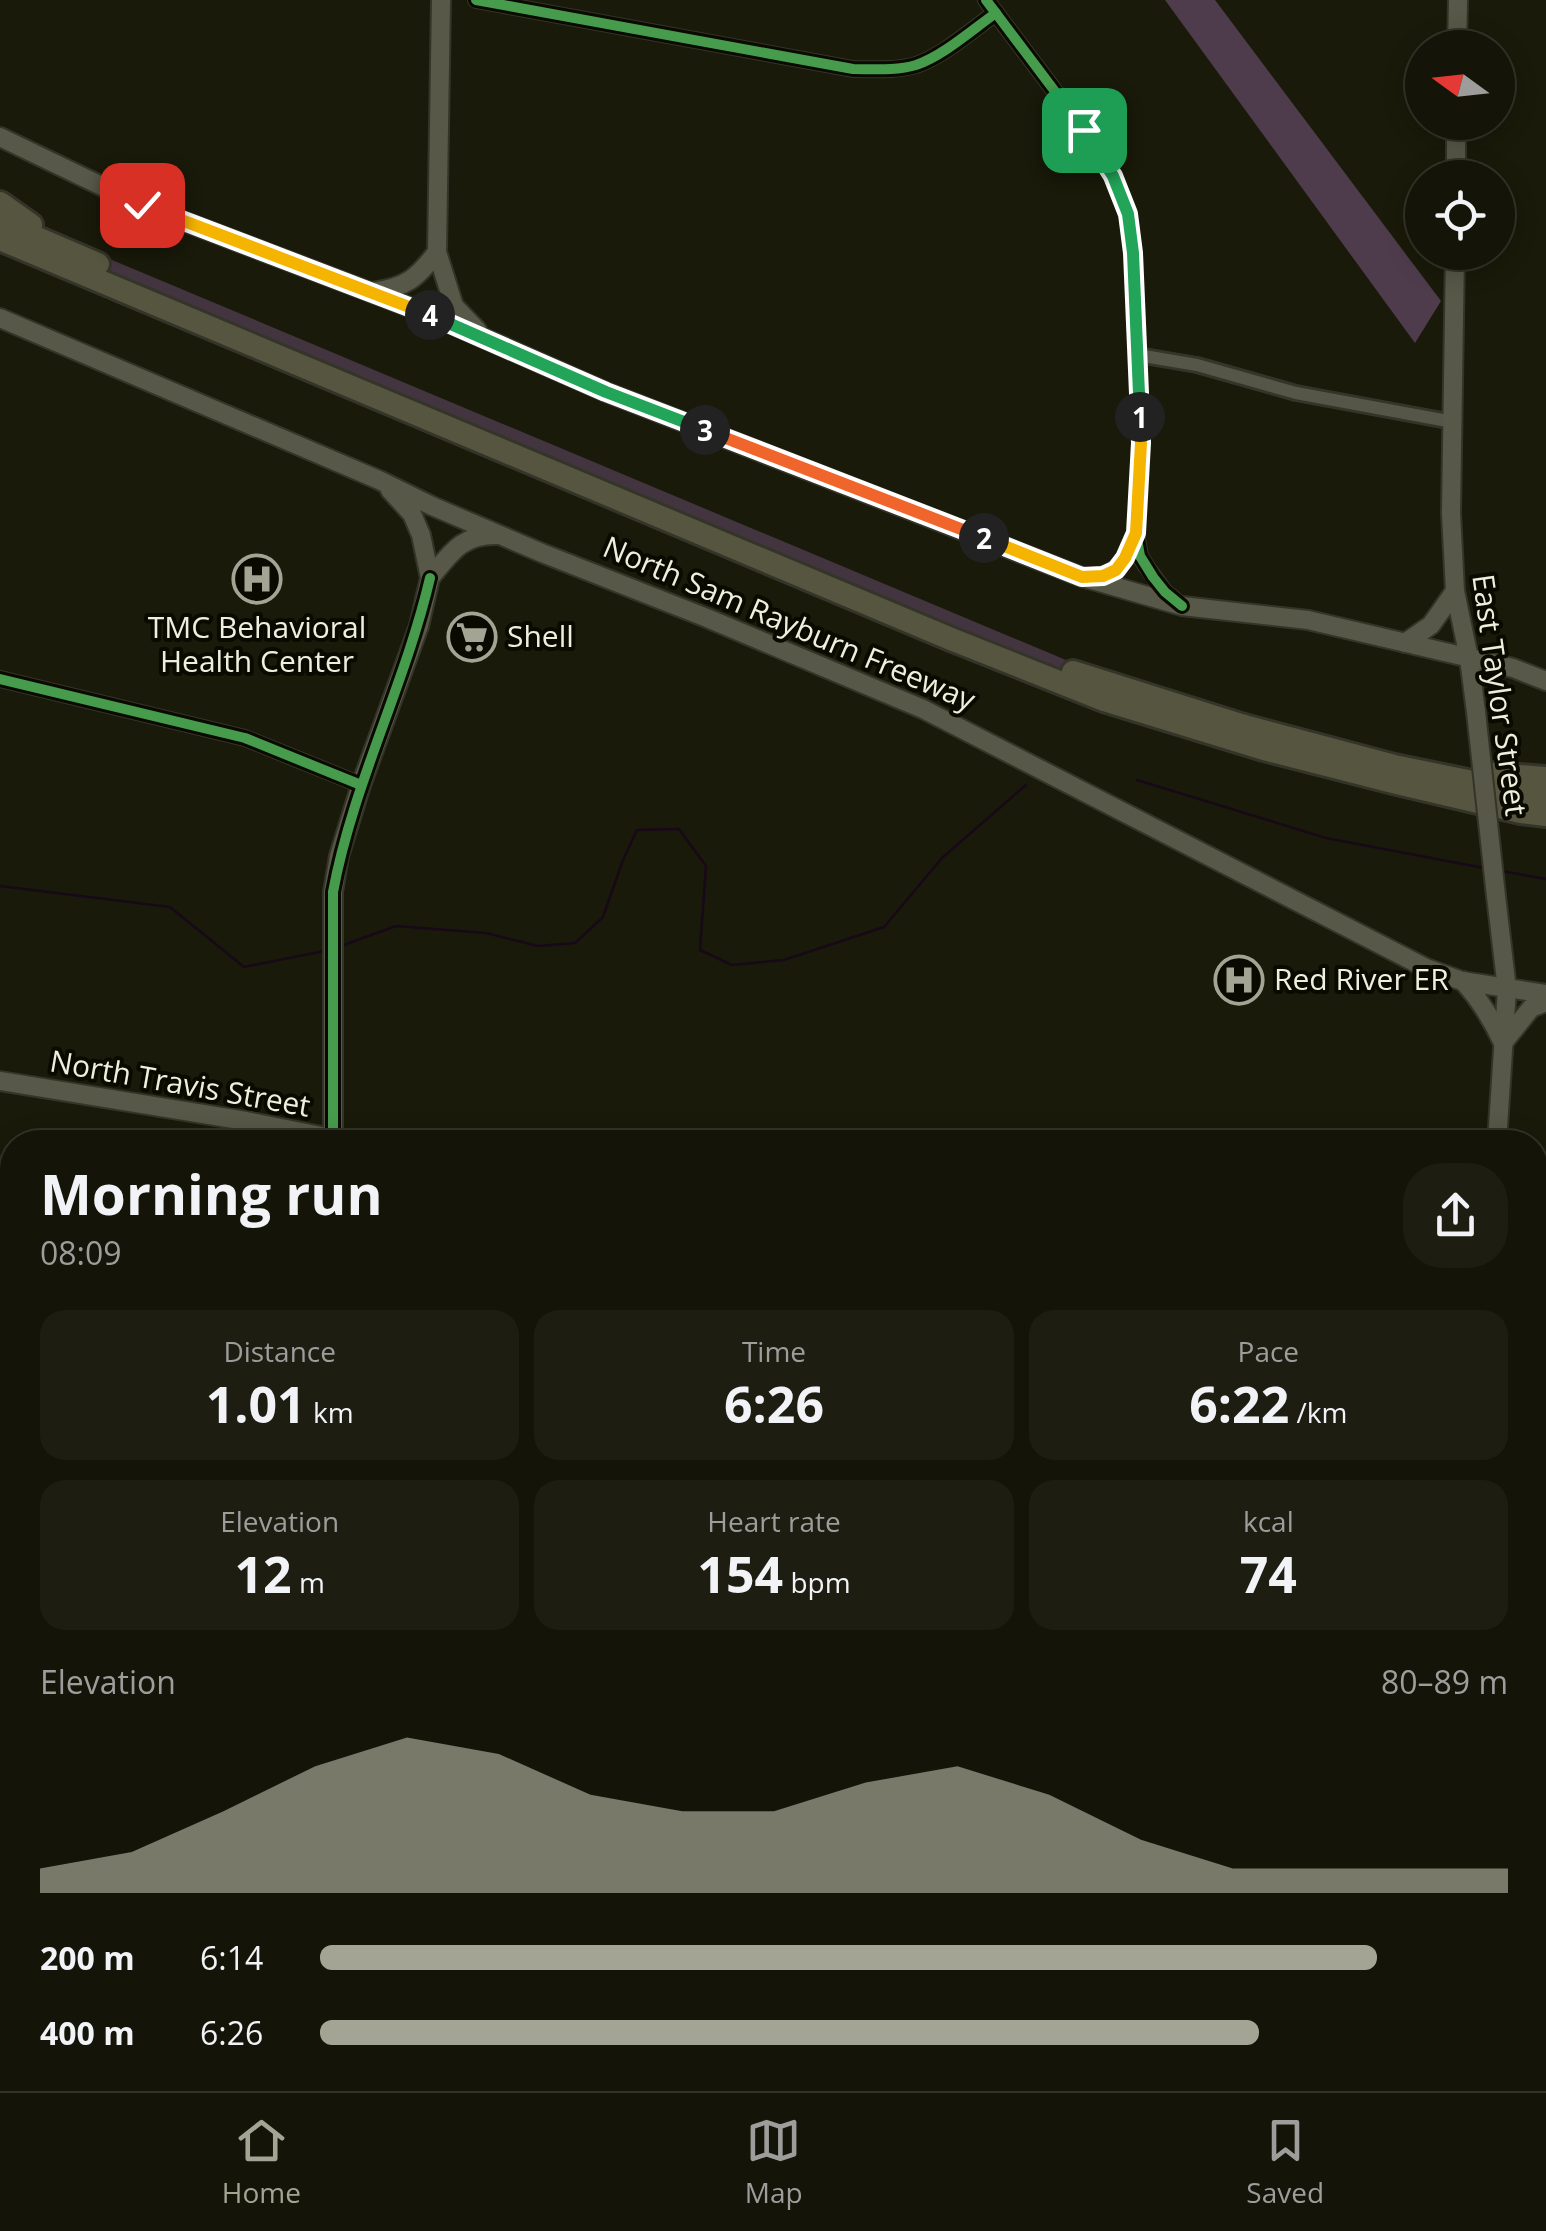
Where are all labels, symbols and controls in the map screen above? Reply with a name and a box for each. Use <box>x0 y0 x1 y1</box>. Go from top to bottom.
north arrow <box>1405 30 1515 140</box>
map controls <box>1405 30 1515 270</box>
pin <box>1042 88 1127 173</box>
icon: arrive <box>1057 103 1112 158</box>
button: locate <box>1405 160 1515 270</box>
pin <box>100 163 185 248</box>
icon: check <box>115 178 170 233</box>
pin: 4 <box>405 290 455 340</box>
text: 4 <box>422 296 438 334</box>
pin: 1 <box>1115 392 1165 442</box>
text: 1 <box>1132 398 1148 436</box>
pin: 3 <box>680 405 730 455</box>
text: 3 <box>697 411 713 449</box>
pin: 2 <box>959 513 1009 563</box>
text: 2 <box>976 519 992 557</box>
street label: North Sam Rayburn Freeway <box>597 526 983 720</box>
hospital icon: TMC Behavioral Health Center <box>231 553 283 605</box>
street label: East Taylor Street <box>1463 571 1538 818</box>
place label: TMC Behavioral Health Center <box>148 606 366 681</box>
supermarket icon: Shell <box>446 611 498 663</box>
place label: Shell <box>507 615 574 656</box>
hospital icon: Red River ER <box>1213 954 1265 1006</box>
place label: Red River ER <box>1274 958 1449 999</box>
street label: North Travis Street <box>47 1039 314 1126</box>
text: Morning run <box>40 1156 383 1231</box>
button: share <box>1403 1163 1508 1268</box>
text: 08:09 <box>40 1231 122 1274</box>
text: Distance <box>223 1332 336 1370</box>
text: Time <box>742 1332 806 1370</box>
text: Pace <box>1238 1332 1299 1370</box>
text: 1.01 <box>206 1370 306 1438</box>
text: 6:26 <box>724 1370 824 1438</box>
text: 6:22 <box>1189 1370 1289 1438</box>
text: km <box>306 1393 354 1431</box>
text: /km <box>1289 1393 1347 1431</box>
text: Elevation <box>220 1502 339 1540</box>
text: Heart rate <box>707 1502 841 1540</box>
text: kcal <box>1243 1502 1294 1540</box>
text: 12 <box>234 1540 292 1608</box>
text: 154 <box>697 1540 783 1608</box>
text: 74 <box>1240 1540 1297 1608</box>
text: m <box>292 1563 325 1601</box>
text: bpm <box>783 1563 851 1601</box>
text: Elevation <box>40 1660 176 1703</box>
text: 80–89 m <box>1381 1660 1508 1703</box>
text: 200 m <box>40 1936 135 1979</box>
text: 6:14 <box>200 1936 263 1979</box>
text: 400 m <box>40 2011 135 2054</box>
text: 6:26 <box>200 2011 263 2054</box>
tab: Home <box>222 2113 301 2211</box>
tab: Map <box>745 2113 803 2211</box>
tab: Saved <box>1246 2113 1324 2211</box>

